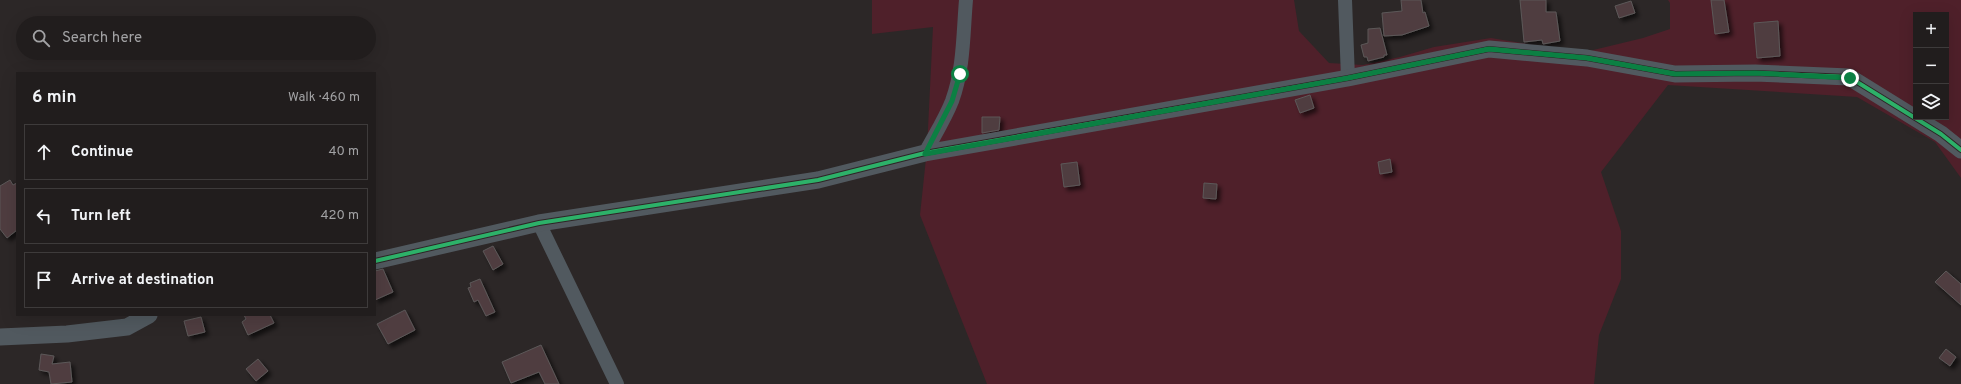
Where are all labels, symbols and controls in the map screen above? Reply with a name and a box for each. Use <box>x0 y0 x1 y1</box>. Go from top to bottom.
map controls <box>1913 12 1949 120</box>
button: + <box>1913 12 1949 48</box>
search box <box>16 16 376 60</box>
icon: search <box>30 27 52 49</box>
text: Search here <box>62 29 142 48</box>
button: − <box>1913 48 1949 84</box>
route start <box>951 65 969 83</box>
route end <box>1841 69 1859 87</box>
button: layers <box>1913 84 1949 120</box>
text: 6 min <box>32 87 76 109</box>
text: Walk · 460 m <box>288 90 360 106</box>
icon: ahead <box>33 141 55 163</box>
text: Continue <box>71 143 133 162</box>
text: 40 m <box>329 144 359 160</box>
icon: left <box>33 205 55 227</box>
text: Turn left <box>71 207 131 226</box>
text: 420 m <box>321 208 359 224</box>
icon: arrive <box>33 269 55 291</box>
text: Arrive at destination <box>71 271 214 290</box>

